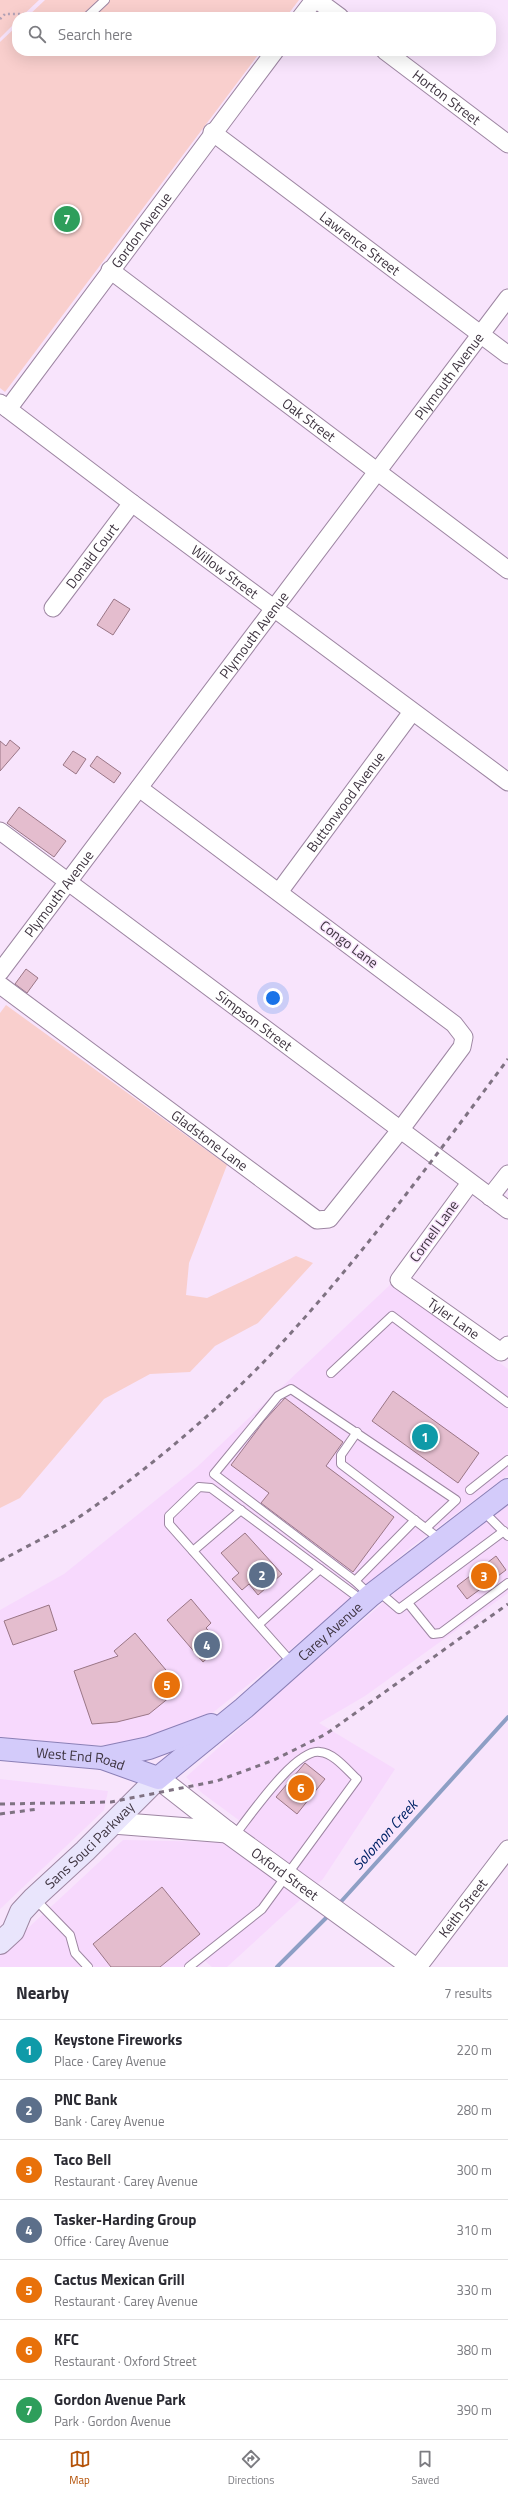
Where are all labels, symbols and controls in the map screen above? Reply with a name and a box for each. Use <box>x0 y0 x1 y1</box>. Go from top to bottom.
search box <box>12 12 496 56</box>
icon: search <box>26 23 48 45</box>
text: Search here <box>58 23 132 46</box>
street label: Horton Street <box>408 64 485 130</box>
street label: Gordon Avenue <box>106 188 176 272</box>
pin: 7 <box>54 204 80 234</box>
street label: Lawrence Street <box>315 206 405 280</box>
street label: Plymouth Avenue <box>409 328 488 424</box>
street label: Oak Street <box>278 392 340 447</box>
street label: Donald Court <box>60 519 123 593</box>
street label: Willow Street <box>187 539 263 603</box>
street label: Plymouth Avenue <box>214 587 293 683</box>
street label: Buttonwood Avenue <box>301 747 389 856</box>
street label: Plymouth Avenue <box>19 845 98 941</box>
street label: Congo Lane <box>316 915 383 973</box>
street label: Simpson Street <box>212 985 297 1056</box>
your location <box>263 988 283 1008</box>
street label: Gladstone Lane <box>167 1104 253 1176</box>
street label: Cornell Lane <box>404 1195 463 1266</box>
street label: Tyler Lane <box>423 1292 484 1344</box>
pin: 1 <box>412 1422 438 1452</box>
pin: 2 <box>249 1560 275 1590</box>
pin: 3 <box>471 1561 497 1591</box>
street label: Carey Avenue <box>293 1597 367 1665</box>
pin: 4 <box>194 1630 220 1660</box>
pin: 5 <box>154 1670 180 1700</box>
street label: West End Road <box>35 1741 128 1775</box>
pin: 6 <box>288 1773 314 1803</box>
water label: Solomon Creek <box>347 1793 424 1875</box>
street label: Sans Souci Parkway <box>40 1796 139 1893</box>
street label: Oxford Street <box>247 1842 323 1905</box>
street label: Keith Street <box>433 1874 492 1942</box>
text: Nearby <box>16 1980 69 2006</box>
text: 7 results <box>444 1983 492 2003</box>
text: Keystone Fireworks <box>54 2028 182 2051</box>
text: 1 <box>25 2040 33 2060</box>
text: 220 m <box>456 2040 492 2060</box>
text: Place · Carey Avenue <box>54 2051 166 2071</box>
text: PNC Bank <box>54 2088 118 2111</box>
text: 2 <box>25 2100 33 2120</box>
text: 280 m <box>456 2100 492 2120</box>
text: Bank · Carey Avenue <box>54 2111 164 2131</box>
text: Taco Bell <box>54 2148 111 2171</box>
text: 3 <box>25 2160 33 2180</box>
text: 300 m <box>456 2160 492 2180</box>
text: Restaurant · Carey Avenue <box>54 2171 198 2191</box>
text: Tasker-Harding Group <box>54 2208 196 2231</box>
text: 4 <box>25 2220 33 2240</box>
text: 310 m <box>456 2220 492 2240</box>
text: Office · Carey Avenue <box>54 2231 169 2251</box>
text: Cactus Mexican Grill <box>54 2268 185 2291</box>
text: 5 <box>25 2280 33 2300</box>
text: 330 m <box>456 2280 492 2300</box>
text: Restaurant · Carey Avenue <box>54 2291 198 2311</box>
text: KFC <box>54 2328 79 2351</box>
text: 6 <box>25 2340 33 2360</box>
text: 380 m <box>456 2340 492 2360</box>
text: Restaurant · Oxford Street <box>54 2351 197 2371</box>
text: Gordon Avenue Park <box>54 2388 186 2411</box>
text: 7 <box>25 2400 33 2420</box>
text: 390 m <box>456 2400 492 2420</box>
text: Park · Gordon Avenue <box>54 2411 171 2431</box>
tab: Map <box>69 2448 91 2488</box>
tab: Directions <box>228 2448 274 2488</box>
tab: Saved <box>411 2448 439 2488</box>

